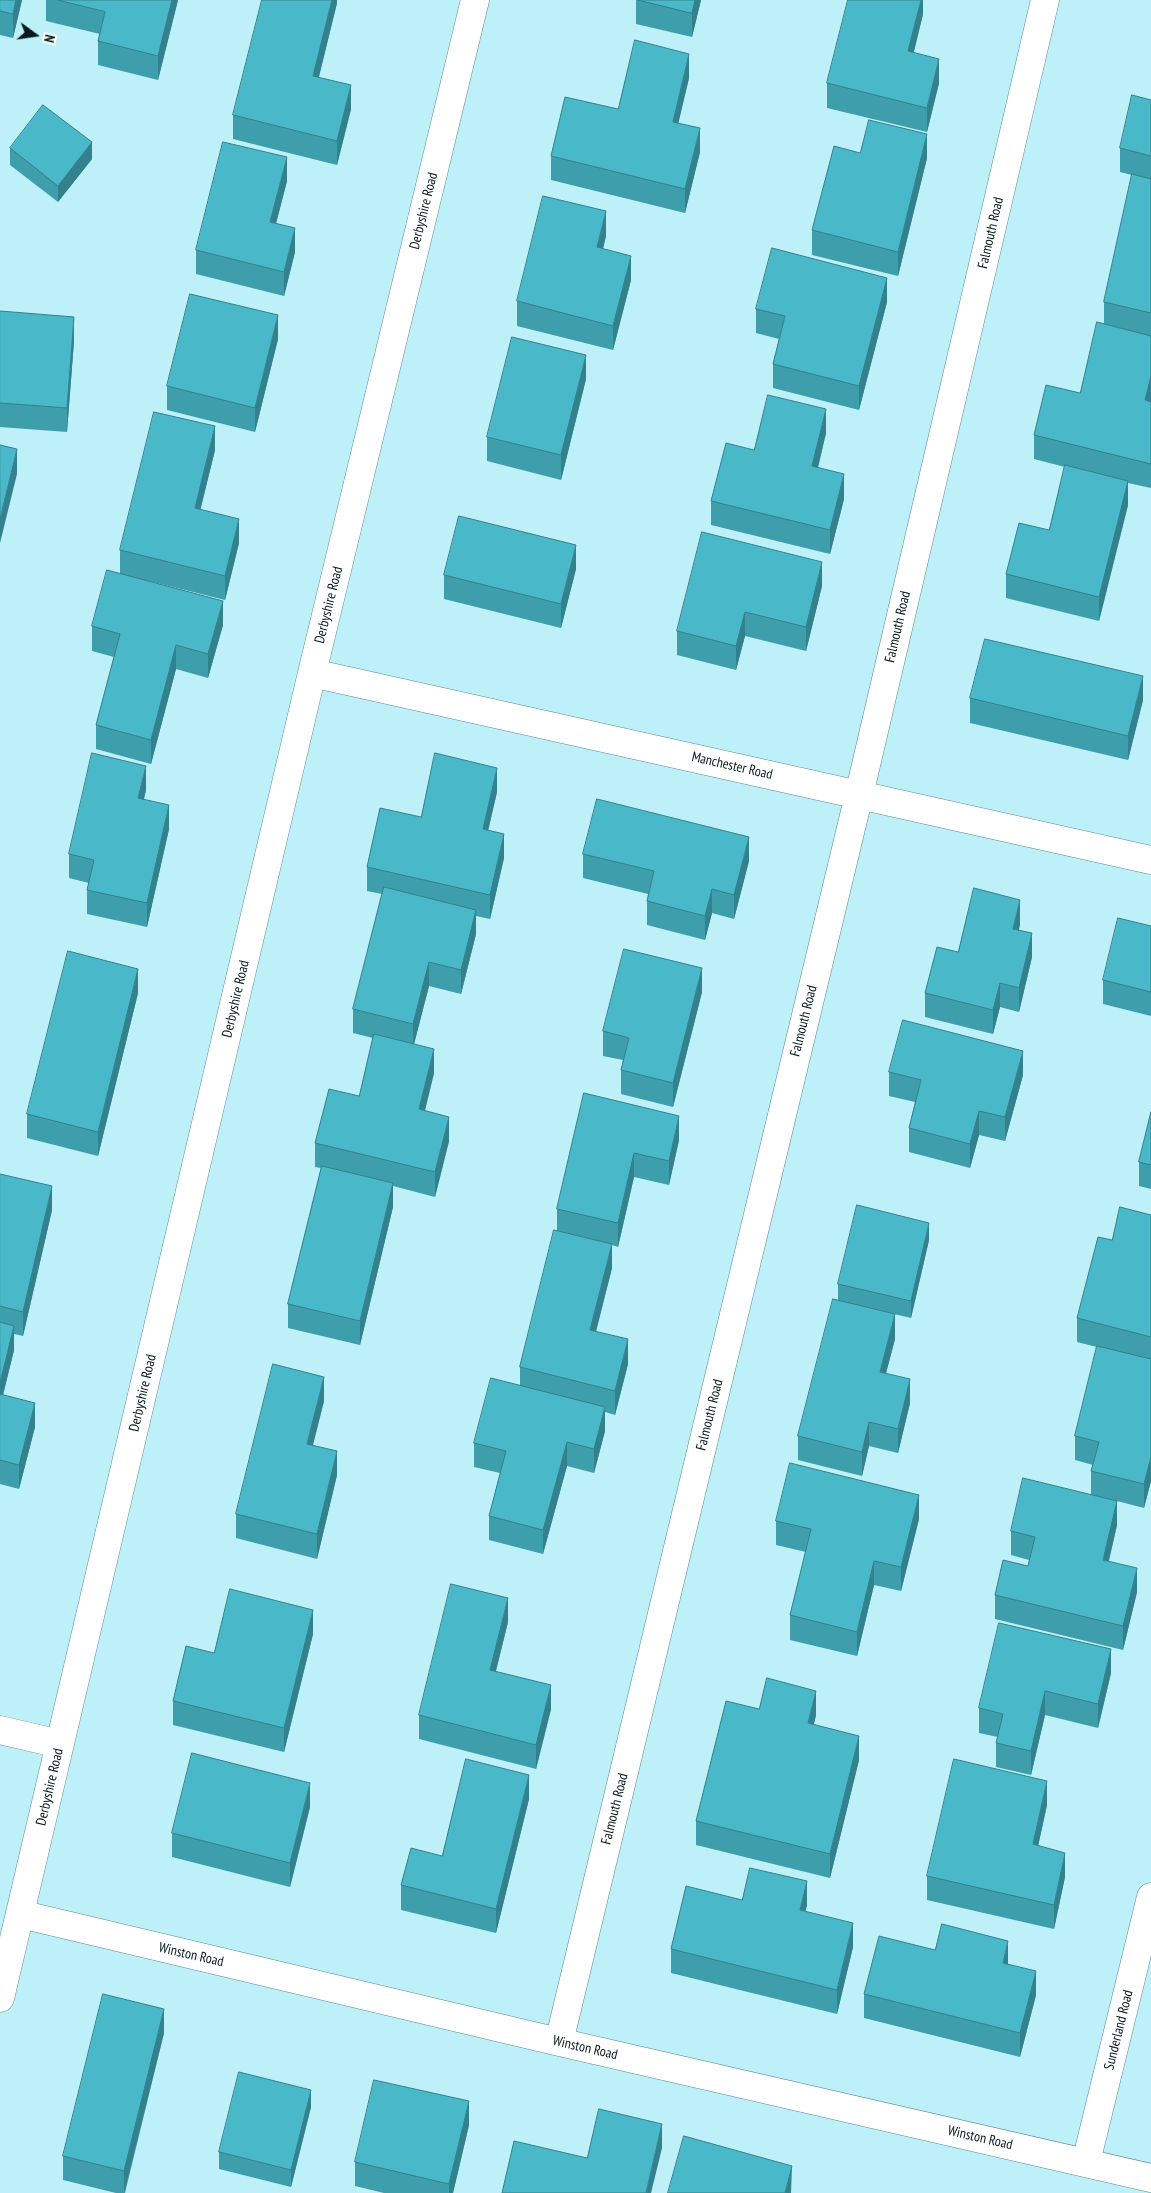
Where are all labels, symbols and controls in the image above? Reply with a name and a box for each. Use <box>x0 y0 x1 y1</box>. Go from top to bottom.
north arrow <box>10 10 60 60</box>
text: N <box>40 33 59 44</box>
street label: Derbyshire Road <box>406 171 442 251</box>
street label: Falmouth Road <box>975 196 1007 270</box>
street label: Derbyshire Road <box>311 565 347 645</box>
street label: Falmouth Road <box>882 590 914 664</box>
street label: Manchester Road <box>690 749 774 783</box>
street label: Derbyshire Road <box>219 959 253 1039</box>
street label: Falmouth Road <box>787 984 821 1058</box>
street label: Derbyshire Road <box>126 1353 160 1433</box>
street label: Falmouth Road <box>693 1378 727 1452</box>
street label: Derbyshire Road <box>33 1747 67 1827</box>
street label: Falmouth Road <box>598 1772 632 1846</box>
street label: Winston Road <box>157 1939 225 1971</box>
street label: Sunderland Road <box>1101 1988 1137 2072</box>
street label: Winston Road <box>551 2032 619 2064</box>
street label: Winston Road <box>946 2122 1014 2154</box>

